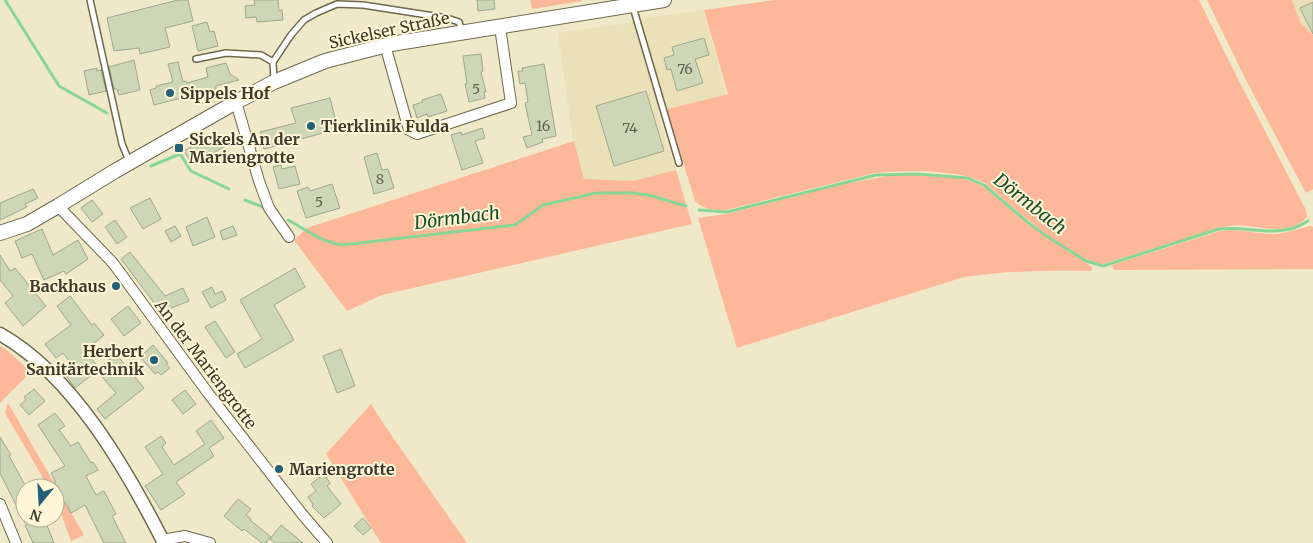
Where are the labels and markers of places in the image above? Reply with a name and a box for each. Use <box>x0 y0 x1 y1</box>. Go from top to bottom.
place label: Sippels Hof <box>180 83 270 103</box>
marker: Sippels Hof <box>164 87 176 99</box>
place label: Tierklinik Fulda <box>321 116 449 136</box>
marker: Tierklinik Fulda <box>305 120 317 132</box>
place label: Sickels An der Mariengrotte <box>189 129 300 167</box>
marker: Sickels An der Mariengrotte <box>173 142 185 154</box>
place label: Backhaus <box>29 276 106 296</box>
marker: Backhaus <box>110 280 122 292</box>
place label: Herbert Sanitärtechnik <box>26 341 145 379</box>
marker: Herbert Sanitärtechnik <box>148 354 160 366</box>
place label: Mariengrotte <box>289 459 395 479</box>
marker: Mariengrotte <box>273 463 285 475</box>

